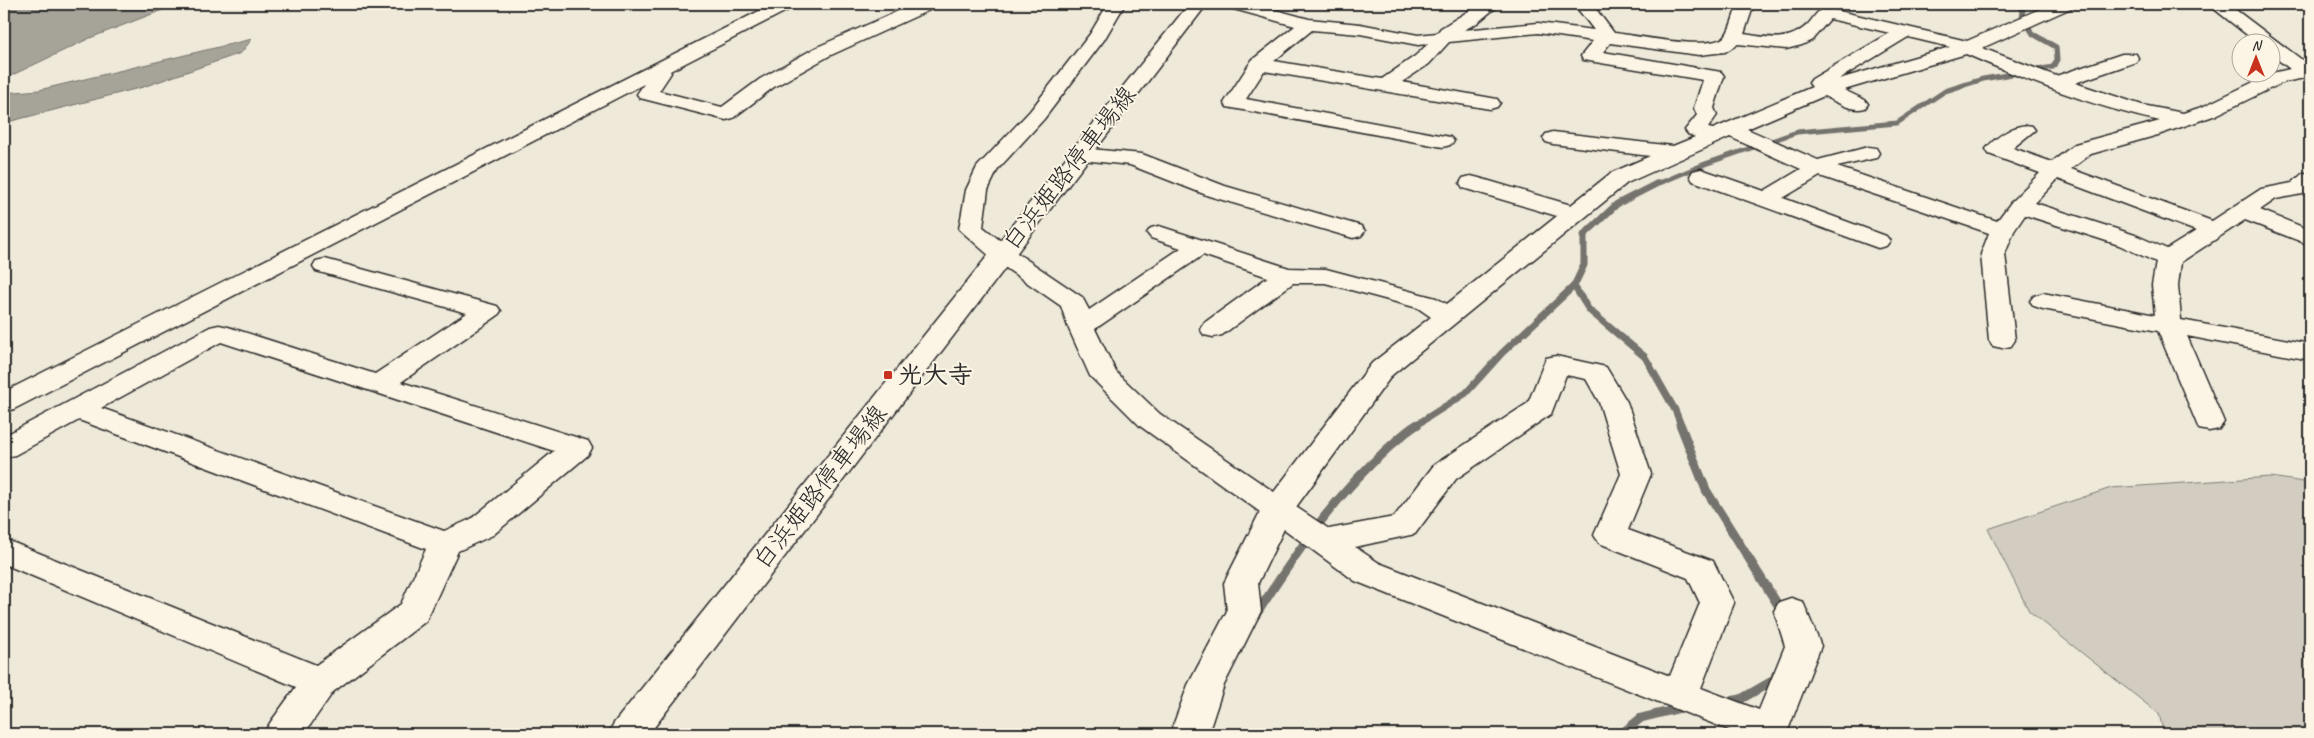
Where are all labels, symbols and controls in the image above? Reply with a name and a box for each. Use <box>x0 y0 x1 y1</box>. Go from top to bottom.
north arrow <box>2232 32 2282 82</box>
text: N <box>2252 37 2263 54</box>
street label: 白浜姫路停車場線 <box>995 79 1143 257</box>
place label: 光大寺 <box>898 359 973 391</box>
marker: 光大寺 <box>882 369 894 381</box>
street label: 白浜姫路停車場線 <box>746 398 894 576</box>

